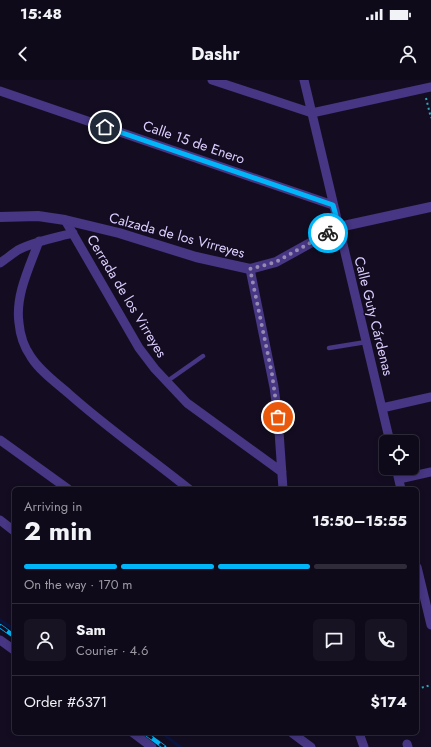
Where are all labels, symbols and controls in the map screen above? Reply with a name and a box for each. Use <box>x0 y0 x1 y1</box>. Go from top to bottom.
text: 15:48 <box>20 3 62 25</box>
text: Dashr <box>191 41 240 67</box>
icon: back <box>12 43 34 65</box>
icon: person <box>397 43 419 65</box>
pin <box>88 110 122 144</box>
street label: Calle 15 de Enero <box>140 115 248 169</box>
icon: home <box>94 116 116 138</box>
street label: Calzada de los Virreyes <box>107 207 247 263</box>
courier <box>308 213 348 253</box>
icon: bike <box>317 222 339 244</box>
street label: Cerrada de los Virreyes <box>82 231 172 362</box>
street label: Calle Guty Cárdenas <box>350 254 399 378</box>
pin <box>261 400 295 434</box>
icon: bag <box>267 406 289 428</box>
map controls <box>379 435 419 475</box>
button: locate <box>379 435 419 475</box>
text: Arriving in <box>24 497 82 516</box>
text: 15:50–15:55 <box>312 510 407 532</box>
text: 2 min <box>24 512 92 550</box>
text: On the way · 170 m <box>24 575 133 594</box>
button: person <box>24 619 66 661</box>
text: Sam <box>76 619 106 641</box>
button: chat <box>313 619 355 661</box>
button: phone <box>365 619 407 661</box>
text: Courier · 4.6 <box>76 641 149 660</box>
text: Order #6371 <box>24 691 107 713</box>
text: $174 <box>371 691 407 713</box>

